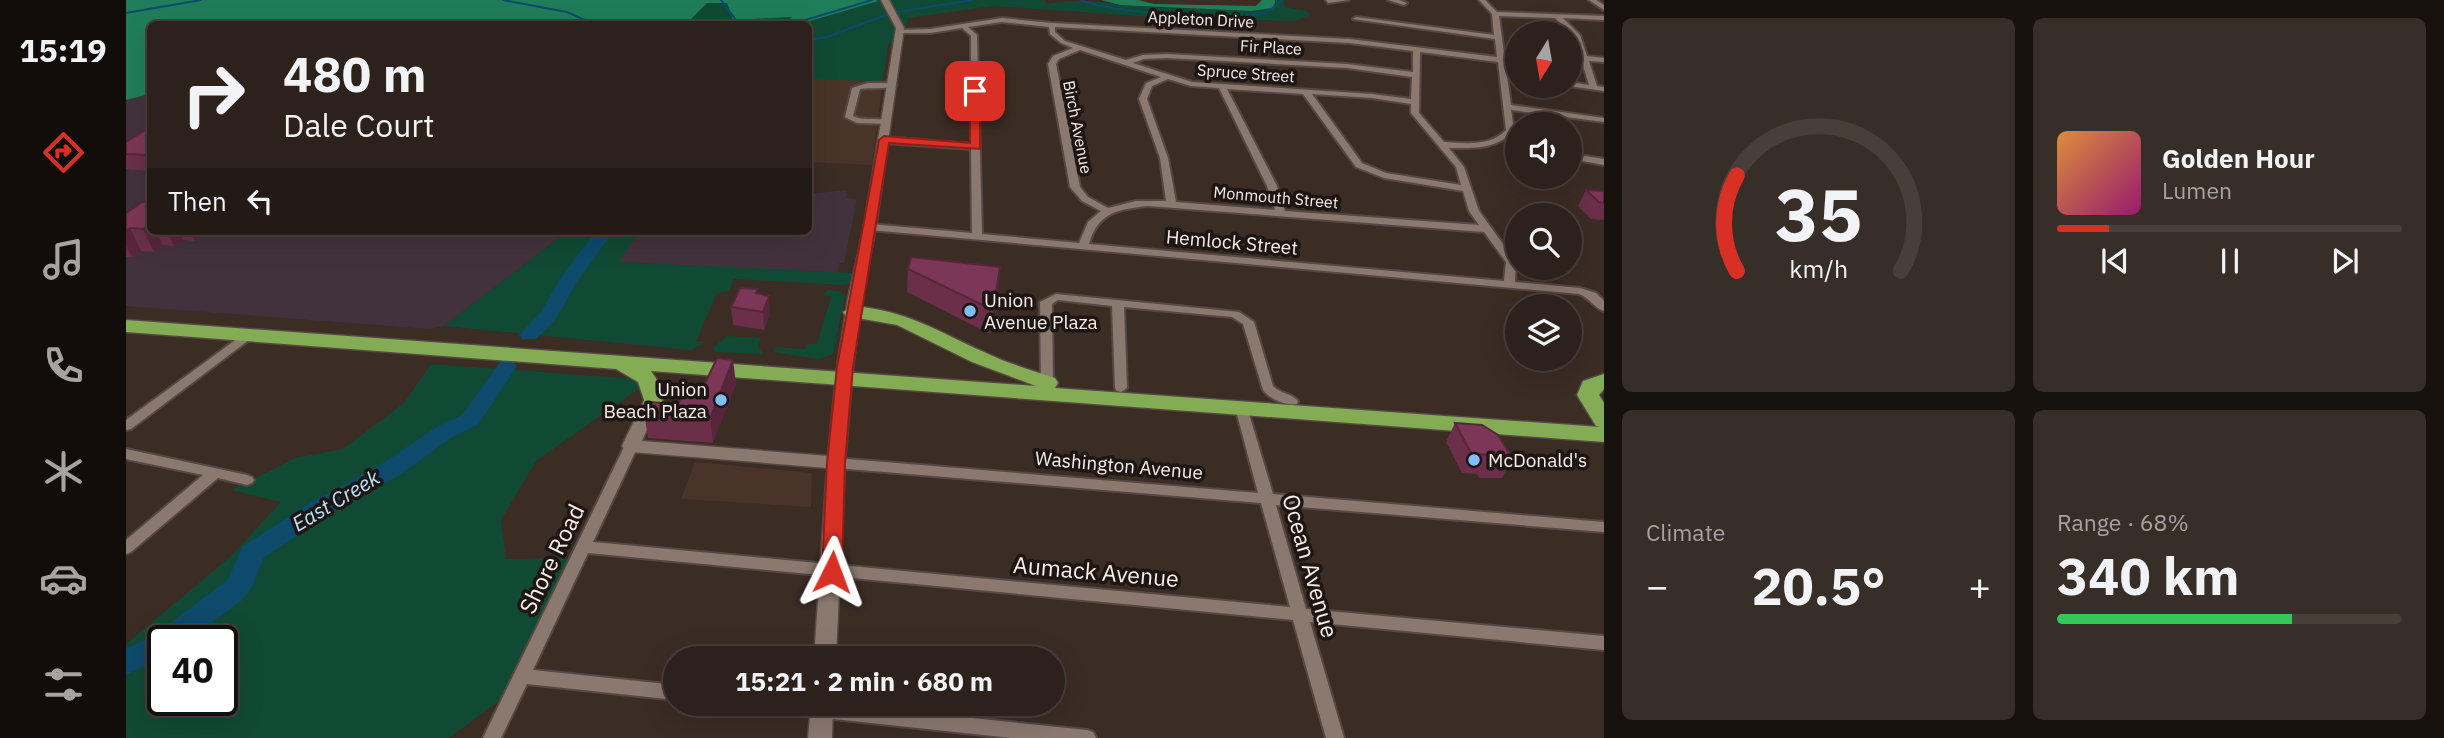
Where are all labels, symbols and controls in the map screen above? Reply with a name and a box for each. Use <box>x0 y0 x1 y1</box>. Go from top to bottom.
street label: Appleton Drive <box>1147 6 1255 32</box>
north arrow <box>1505 21 1582 98</box>
map controls <box>1505 21 1582 371</box>
text: 15:19 <box>19 29 107 71</box>
street label: Fir Place <box>1240 35 1303 59</box>
text: 480 m <box>283 42 427 105</box>
icon: right <box>168 49 259 140</box>
street label: Spruce Street <box>1196 60 1296 86</box>
pin <box>945 61 1005 121</box>
icon: arrive <box>956 72 994 110</box>
street label: Birch Avenue <box>1059 79 1097 176</box>
text: Dale Court <box>283 104 434 146</box>
button: sound <box>1505 112 1582 189</box>
icon: directions <box>39 128 88 177</box>
text: Golden Hour <box>2162 141 2315 175</box>
text: 35 <box>1775 167 1862 262</box>
text: Lumen <box>2162 175 2232 205</box>
icon: left <box>241 182 279 220</box>
street label: Monmouth Street <box>1213 182 1339 212</box>
text: Then <box>168 184 227 218</box>
button: search <box>1505 203 1582 280</box>
street label: Hemlock Street <box>1165 224 1299 260</box>
icon: music <box>39 235 88 284</box>
icon: previous <box>2096 242 2134 280</box>
icon: pause <box>2211 242 2249 280</box>
icon: next <box>2326 242 2364 280</box>
text: km/h <box>1789 252 1848 285</box>
place label: Union Avenue Plaza <box>984 288 1098 334</box>
button: layers <box>1505 294 1582 371</box>
marker: Union Avenue Plaza <box>962 303 978 319</box>
icon: phone <box>39 341 88 390</box>
place label: Union Beach Plaza <box>603 377 707 423</box>
marker: Union Beach Plaza <box>713 392 729 408</box>
street label: Washington Avenue <box>1034 446 1204 484</box>
icon: climate <box>39 447 88 496</box>
place label: McDonald's <box>1488 448 1587 472</box>
marker: McDonald's <box>1466 452 1482 468</box>
water label: East Creek <box>286 462 385 537</box>
street label: Ocean Avenue <box>1276 490 1346 641</box>
street label: Shore Road <box>512 499 591 618</box>
text: Range · 68% <box>2057 507 2189 537</box>
text: Climate <box>1646 517 1725 547</box>
position arrow <box>795 535 869 609</box>
text: 340 km <box>2057 542 2239 609</box>
street label: Aumack Avenue <box>1012 549 1180 593</box>
text: 20.5° <box>1751 552 1886 619</box>
icon: car <box>39 554 88 603</box>
text: − <box>1646 561 1669 610</box>
text: + <box>1968 561 1991 610</box>
speed limit sign: 40 <box>147 625 238 716</box>
icon: filters <box>39 660 88 709</box>
text: 15:21 · 2 min · 680 m <box>735 664 993 698</box>

